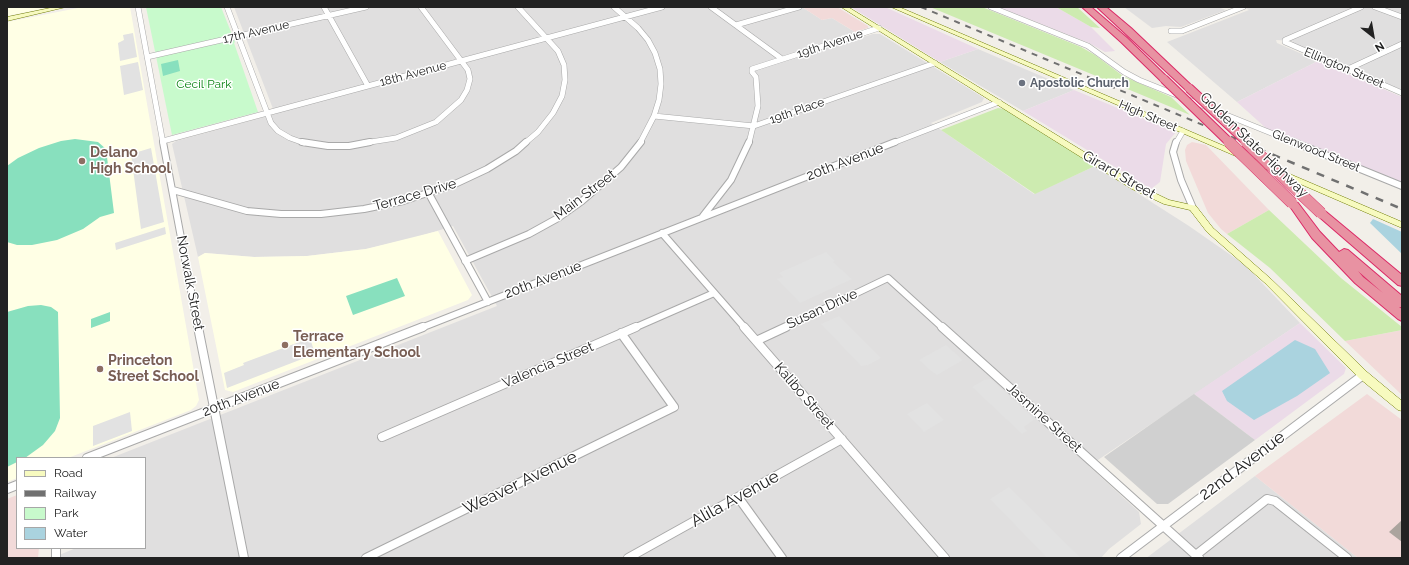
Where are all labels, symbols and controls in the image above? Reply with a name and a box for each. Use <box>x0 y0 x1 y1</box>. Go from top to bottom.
north arrow <box>1353 16 1393 56</box>
street label: 17th Avenue <box>221 17 291 47</box>
street label: 19th Avenue <box>795 27 865 61</box>
text: N <box>1372 39 1386 54</box>
street label: Ellington Street <box>1302 45 1386 91</box>
street label: 18th Avenue <box>378 58 448 90</box>
place label: Apostolic Church <box>1030 76 1129 90</box>
park label: Cecil Park <box>176 77 232 91</box>
marker: Apostolic Church <box>1017 78 1027 88</box>
street label: Golden State Highway <box>1196 89 1312 201</box>
street label: 19th Place <box>768 95 826 127</box>
street label: High Street <box>1117 97 1179 135</box>
street label: Glenwood Street <box>1270 127 1362 175</box>
street label: 20th Avenue <box>804 140 886 184</box>
place label: Delano High School <box>90 145 171 178</box>
street label: Girard Street <box>1080 147 1158 203</box>
marker: Delano High School <box>77 156 87 166</box>
street label: Main Street <box>551 166 619 224</box>
street label: Terrace Drive <box>372 175 458 215</box>
street label: Norwalk Street <box>173 234 207 332</box>
street label: 20th Avenue <box>502 258 584 302</box>
street label: Susan Drive <box>784 285 860 333</box>
place label: Terrace Elementary School <box>293 329 420 362</box>
street label: Valencia Street <box>500 338 596 392</box>
marker: Terrace Elementary School <box>280 340 290 350</box>
place label: Princeton Street School <box>108 353 199 386</box>
street label: Kalibo Street <box>770 359 838 433</box>
marker: Princeton Street School <box>95 364 105 374</box>
street label: 20th Avenue <box>200 376 282 420</box>
street label: Jasmine Street <box>1003 380 1085 456</box>
street label: 22nd Avenue <box>1195 427 1289 505</box>
street label: Weaver Avenue <box>460 447 580 519</box>
legend <box>16 457 146 549</box>
text: Road <box>54 466 83 480</box>
street label: Alila Avenue <box>687 466 783 532</box>
text: Railway <box>54 486 96 500</box>
text: Park <box>54 506 79 520</box>
text: Water <box>54 526 88 540</box>

